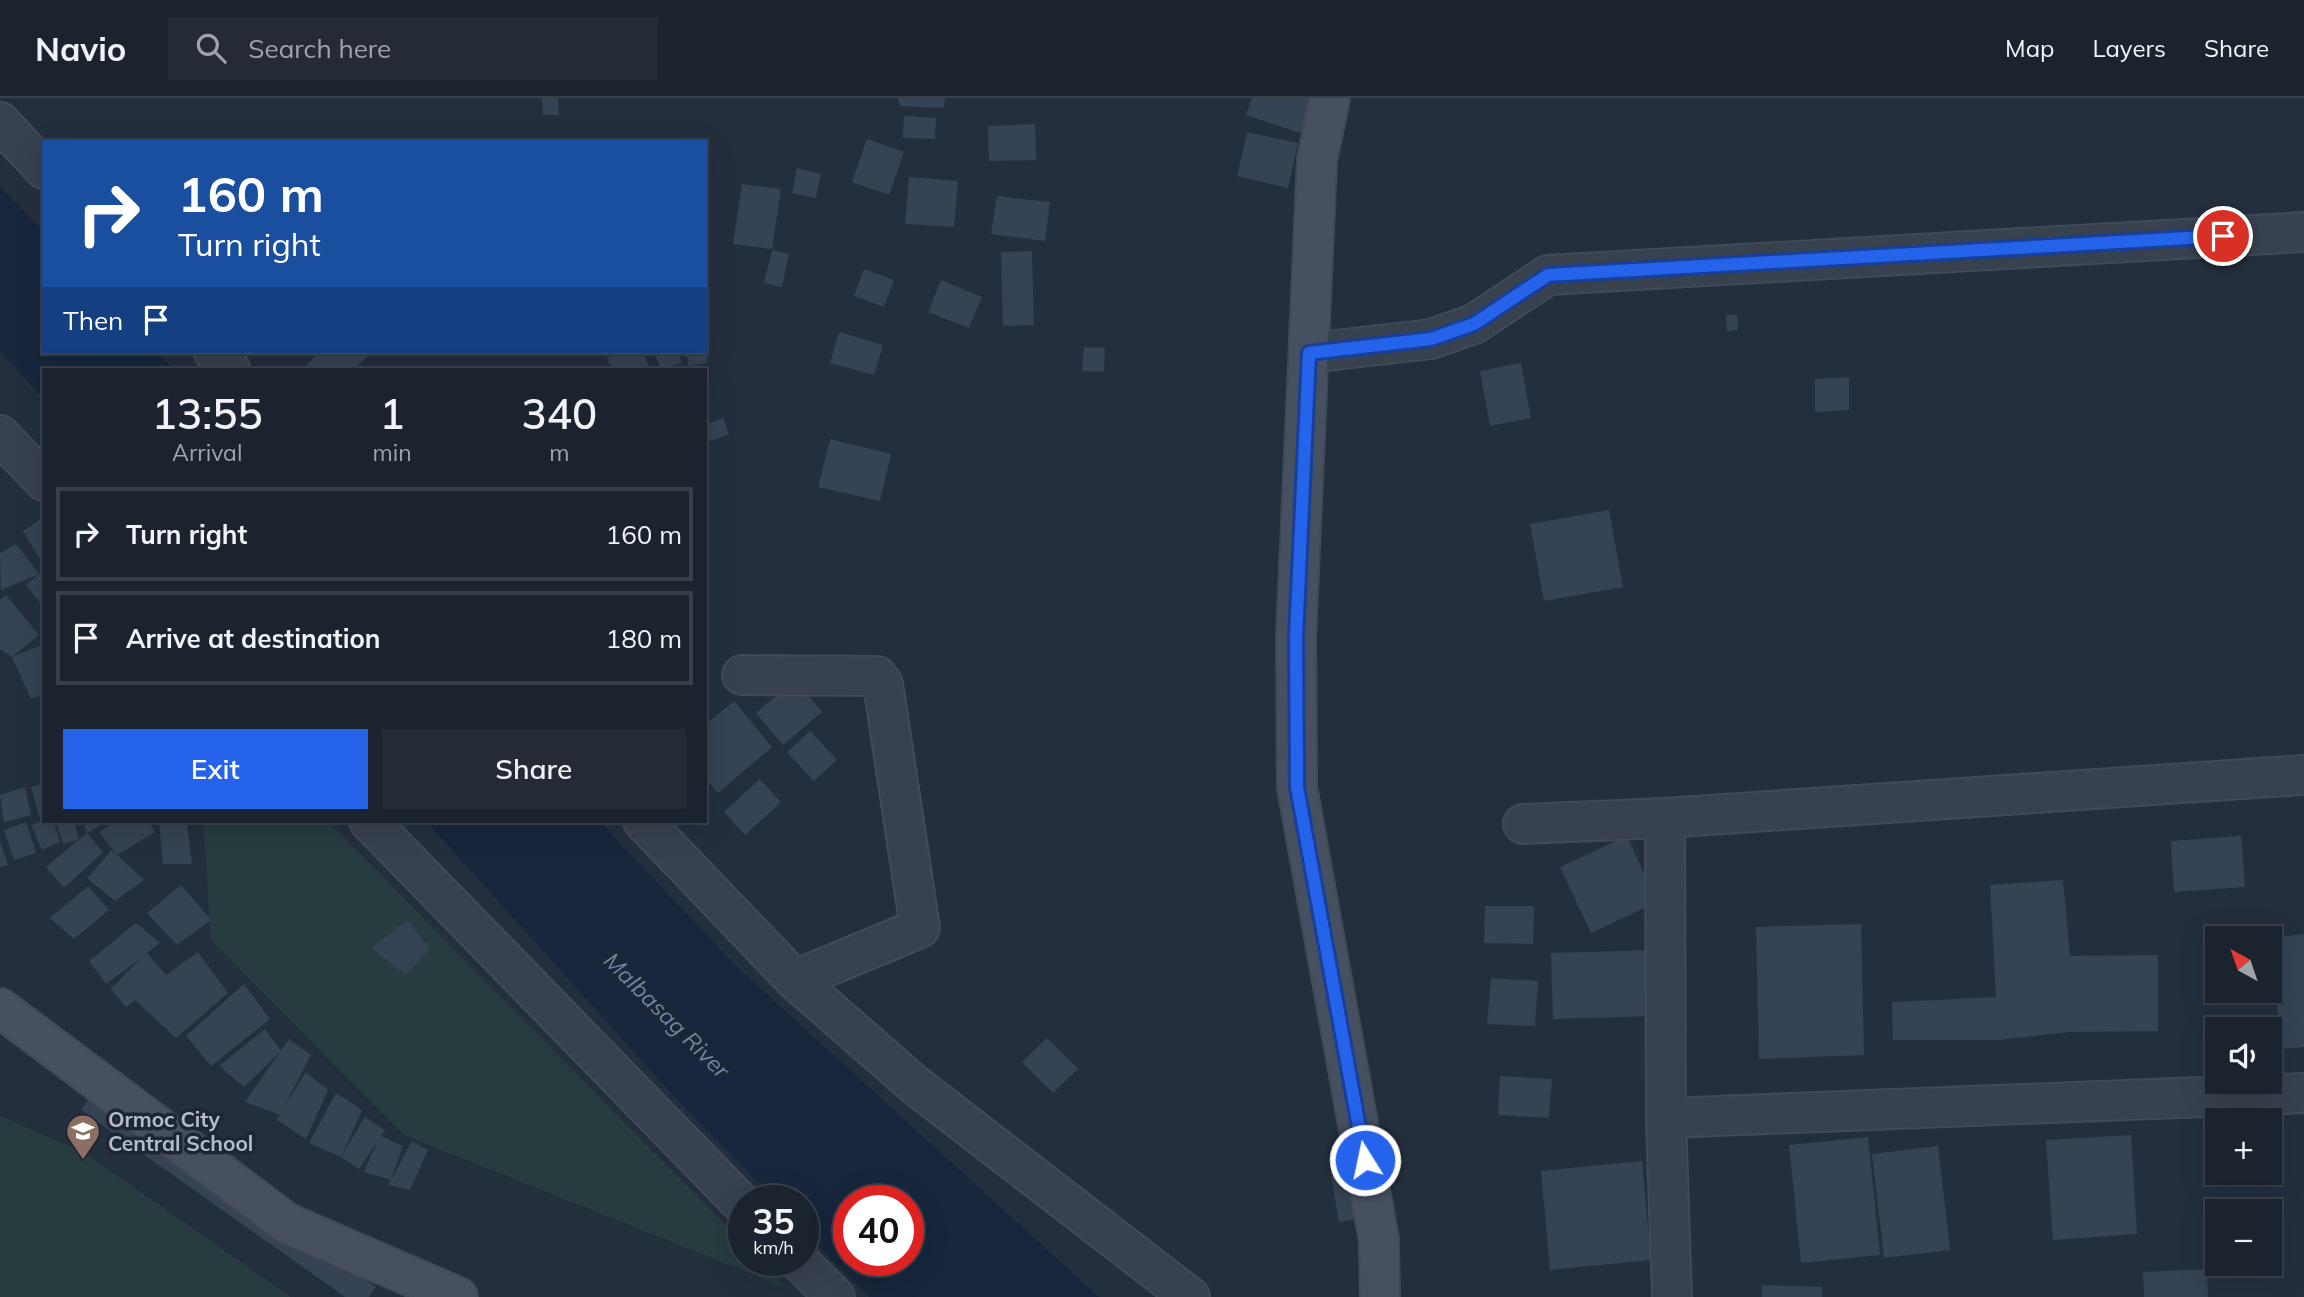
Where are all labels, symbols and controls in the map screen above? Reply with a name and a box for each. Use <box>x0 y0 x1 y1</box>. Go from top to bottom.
search box <box>168 17 658 80</box>
text: Navio <box>35 28 126 69</box>
icon: search <box>192 29 230 67</box>
text: Search here <box>248 32 391 65</box>
text: Map <box>2005 33 2054 63</box>
text: Layers <box>2092 33 2166 63</box>
text: Share <box>2204 33 2269 63</box>
text: 160 m <box>178 163 324 224</box>
icon: right <box>63 168 154 259</box>
pin <box>2193 206 2253 266</box>
icon: arrive <box>2204 217 2242 255</box>
text: Turn right <box>178 224 321 264</box>
icon: arrive <box>137 301 175 339</box>
text: Then <box>63 304 123 337</box>
text: 13:55 <box>152 387 263 440</box>
text: 1 <box>379 387 405 440</box>
text: 340 <box>522 387 597 440</box>
text: Arrival <box>172 438 242 467</box>
text: min <box>372 438 412 467</box>
text: m <box>549 438 569 467</box>
icon: right <box>67 515 105 553</box>
text: Turn right <box>126 518 247 551</box>
text: 160 m <box>606 518 682 551</box>
icon: arrive <box>67 619 105 657</box>
text: Arrive at destination <box>126 622 381 655</box>
text: 180 m <box>606 622 682 655</box>
button: Exit <box>63 729 368 809</box>
button: Share <box>382 729 686 809</box>
north arrow <box>2205 926 2282 1003</box>
map controls <box>2205 926 2282 1276</box>
water label: Malbasag River <box>598 946 737 1085</box>
button: sound <box>2205 1017 2282 1094</box>
place label: Ormoc City Central School <box>108 1106 253 1156</box>
button: + <box>2205 1108 2282 1185</box>
school or university icon: Ormoc City Central School <box>64 1112 102 1161</box>
position arrow <box>1328 1123 1402 1197</box>
speed limit sign: 40 <box>833 1185 924 1276</box>
text: 35 <box>752 1199 795 1243</box>
button: − <box>2205 1199 2282 1276</box>
text: km/h <box>753 1236 794 1259</box>

